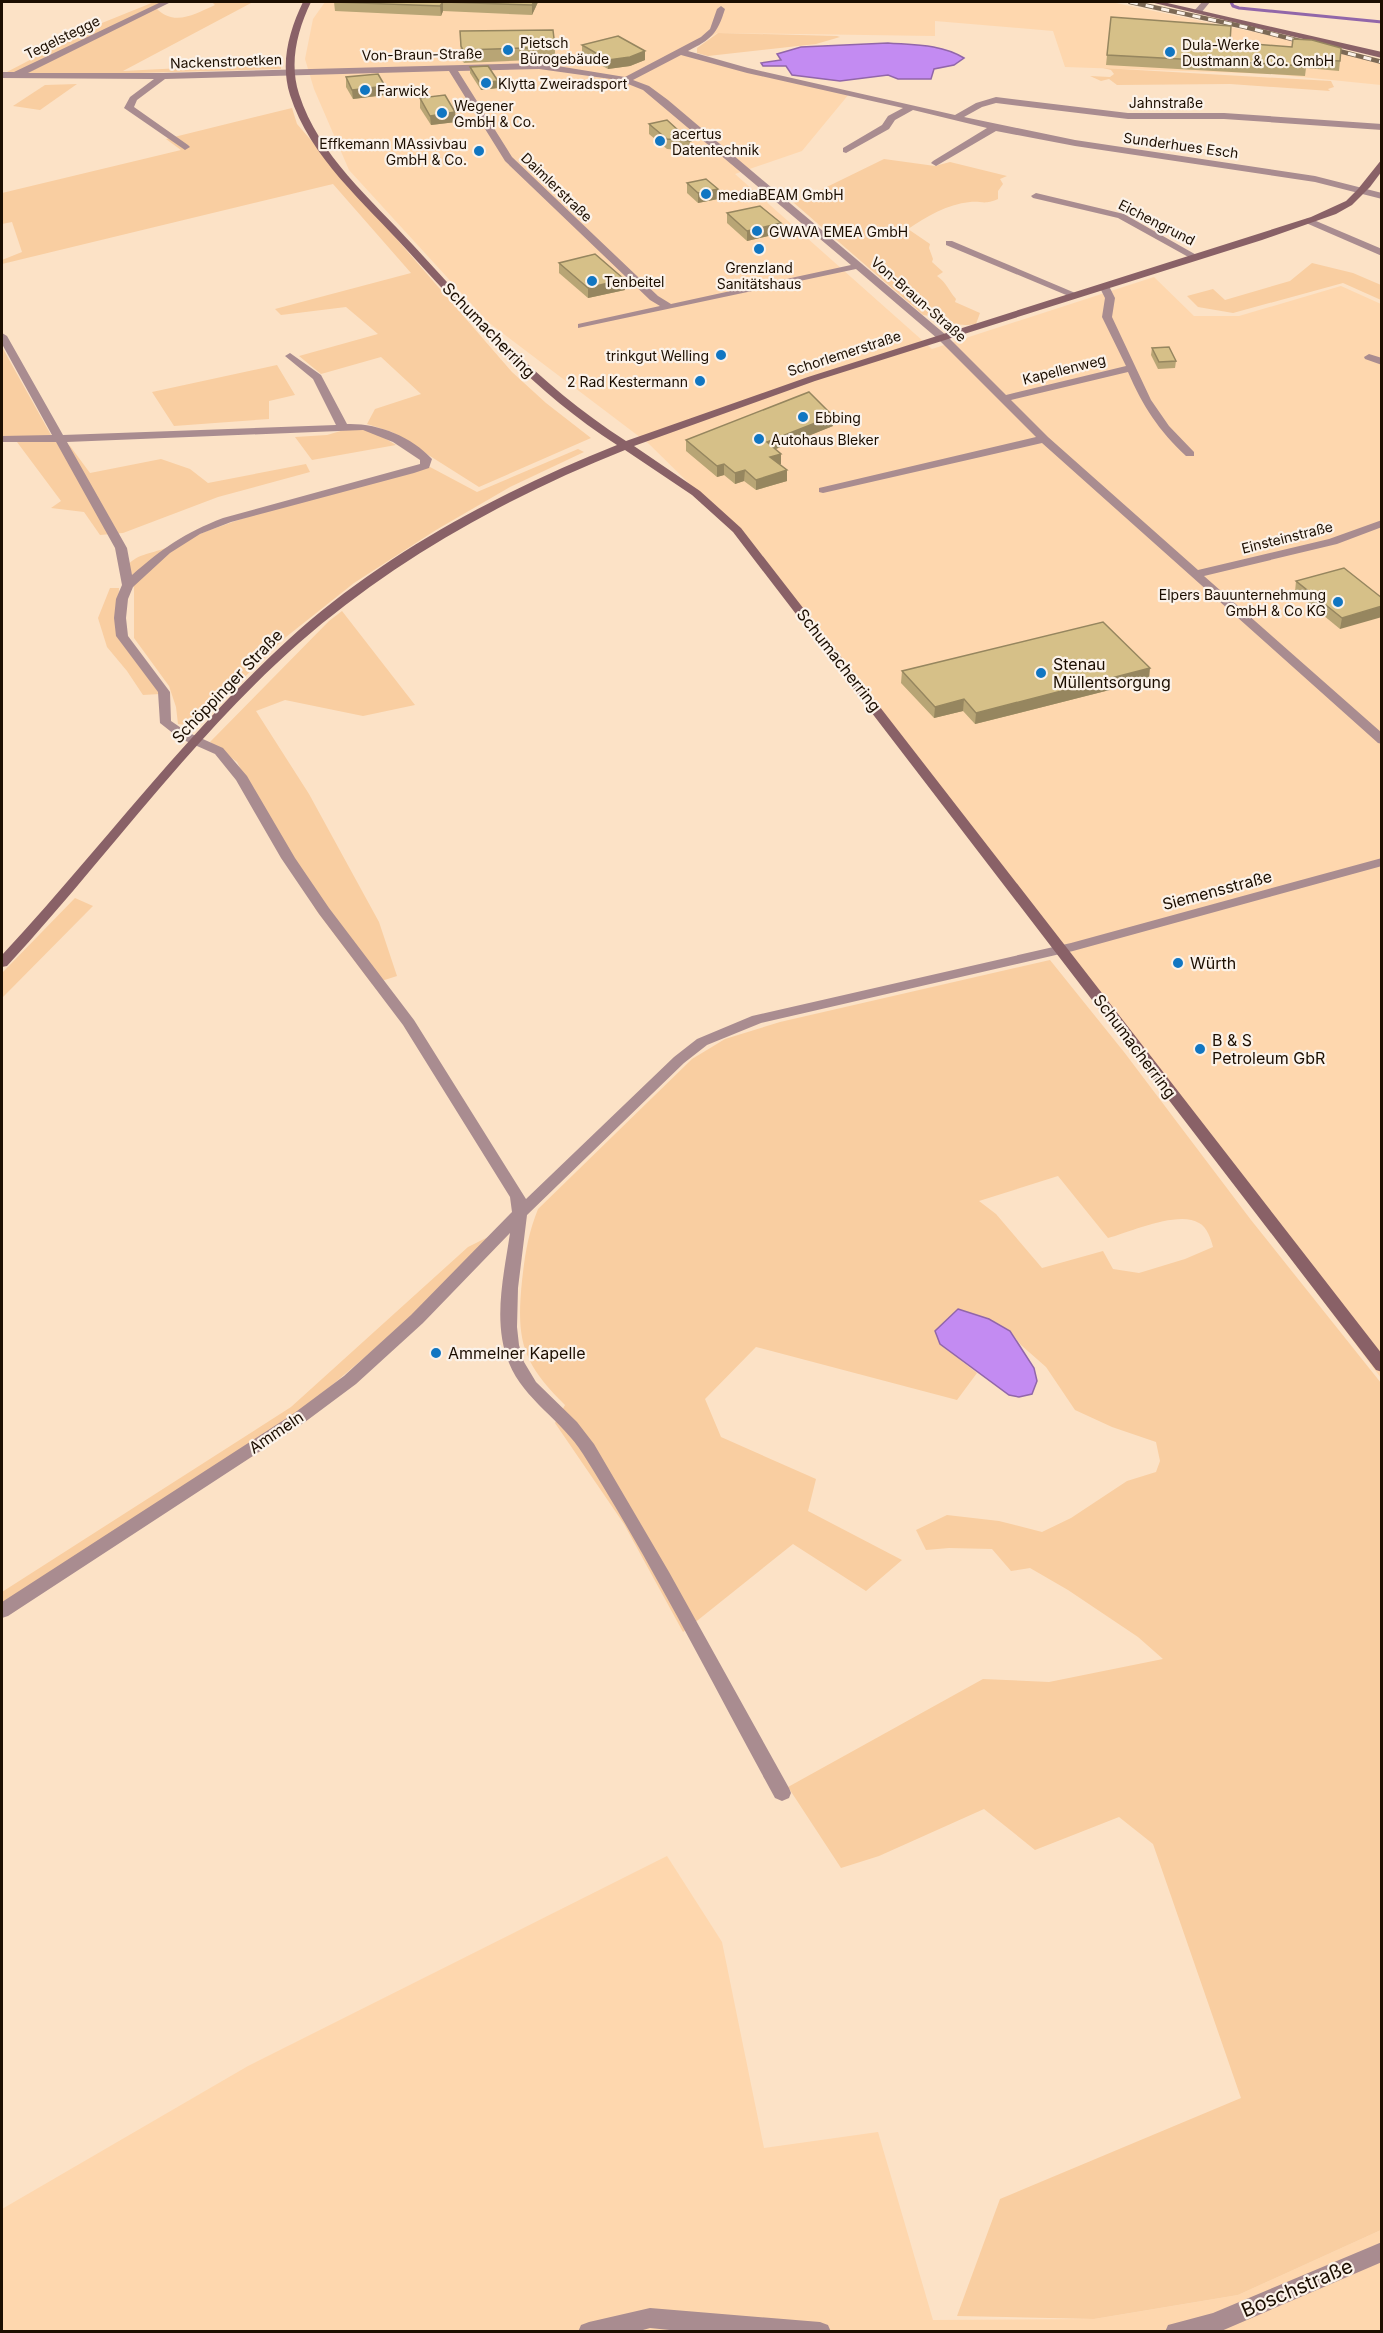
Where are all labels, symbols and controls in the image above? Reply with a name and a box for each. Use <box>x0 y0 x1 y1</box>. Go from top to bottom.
street label: Tegelstegge <box>22 11 102 63</box>
place label: Pietsch Bürogebäude <box>520 34 609 67</box>
place label: Dula-Werke Dustmann & Co. GmbH <box>1182 36 1334 69</box>
marker: Pietsch Bürogebäude <box>501 43 515 57</box>
street label: Von-Braun-Straße <box>361 44 483 64</box>
marker: Dula-Werke Dustmann & Co. GmbH <box>1163 45 1177 59</box>
street label: Nackenstroetken <box>170 51 282 71</box>
place label: Klytta Zweiradsport <box>498 75 628 92</box>
marker: Klytta Zweiradsport <box>479 76 493 90</box>
place label: Farwick <box>377 82 429 99</box>
marker: Farwick <box>358 83 372 97</box>
street label: Jahnstraße <box>1129 94 1203 111</box>
place label: Wegener GmbH & Co. <box>454 97 535 130</box>
marker: Wegener GmbH & Co. <box>435 106 449 120</box>
place label: acertus Datentechnik <box>672 125 759 158</box>
street label: Sunderhues Esch <box>1122 129 1240 161</box>
marker: acertus Datentechnik <box>653 134 667 148</box>
place label: Effkemann MAssivbau GmbH & Co. <box>319 135 467 168</box>
marker: Effkemann MAssivbau GmbH & Co. <box>472 144 486 158</box>
street label: Daimlerstraße <box>518 149 596 225</box>
place label: mediaBEAM GmbH <box>718 186 844 203</box>
marker: mediaBEAM GmbH <box>699 187 713 201</box>
street label: Eichengrund <box>1116 195 1198 249</box>
place label: GWAVA EMEA GmbH <box>769 223 908 240</box>
marker: GWAVA EMEA GmbH <box>750 224 764 238</box>
marker: Grenzland Sanitätshaus <box>752 242 766 256</box>
street label: Von-Braun-Straße <box>868 253 970 345</box>
place label: Grenzland Sanitätshaus <box>717 259 801 292</box>
place label: Tenbeitel <box>604 273 665 290</box>
marker: Tenbeitel <box>585 274 599 288</box>
street label: Schumacherring <box>438 278 540 382</box>
street label: Schorlemerstraße <box>785 327 903 379</box>
place label: trinkgut Welling <box>606 347 709 364</box>
marker: trinkgut Welling <box>714 348 728 362</box>
street label: Kapellenweg <box>1021 350 1107 388</box>
place label: 2 Rad Kestermann <box>567 373 688 390</box>
marker: 2 Rad Kestermann <box>693 374 707 388</box>
place label: Ebbing <box>815 409 861 426</box>
marker: Ebbing <box>796 410 810 424</box>
place label: Autohaus Bleker <box>771 431 879 448</box>
marker: Autohaus Bleker <box>752 432 766 446</box>
street label: Einsteinstraße <box>1240 517 1334 557</box>
place label: Elpers Bauunternehmung GmbH & Co KG <box>1159 586 1326 619</box>
marker: Elpers Bauunternehmung GmbH & Co KG <box>1331 595 1345 609</box>
street label: Schumacherring <box>793 605 885 715</box>
street label: Schöppinger Straße <box>167 625 287 747</box>
place label: Stenau Müllentsorgung <box>1053 654 1171 692</box>
marker: Stenau Müllentsorgung <box>1034 666 1048 680</box>
street label: Siemensstraße <box>1160 866 1274 914</box>
place label: Würth <box>1190 953 1236 973</box>
marker: Würth <box>1171 956 1185 970</box>
street label: Schumacherring <box>1089 990 1181 1102</box>
place label: B & S Petroleum GbR <box>1212 1030 1325 1068</box>
marker: B & S Petroleum GbR <box>1193 1042 1207 1056</box>
place label: Ammelner Kapelle <box>448 1343 586 1363</box>
marker: Ammelner Kapelle <box>429 1346 443 1360</box>
street label: Ammeln <box>245 1406 307 1458</box>
street label: Boschstraße <box>1238 2254 1356 2322</box>

